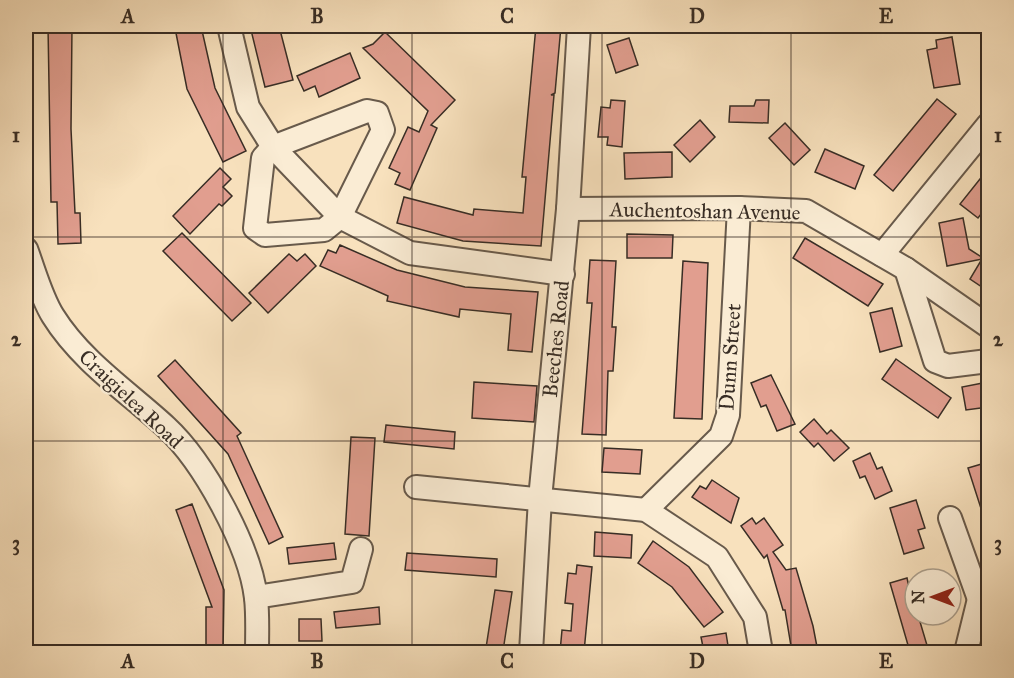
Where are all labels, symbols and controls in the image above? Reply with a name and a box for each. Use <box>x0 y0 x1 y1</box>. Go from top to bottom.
text: A <box>119 4 135 28</box>
text: B <box>310 4 324 28</box>
text: C <box>500 4 514 28</box>
text: D <box>689 4 705 28</box>
text: E <box>879 4 894 28</box>
text: 1 <box>12 123 20 147</box>
text: 1 <box>994 123 1002 147</box>
street label: Auchentoshan Avenue <box>608 196 801 226</box>
street label: Beeches Road <box>537 279 575 399</box>
street label: Dunn Street <box>713 302 747 411</box>
text: 2 <box>11 327 22 351</box>
text: 2 <box>993 327 1004 351</box>
street label: Craigielea Road <box>73 344 189 454</box>
text: 3 <box>12 531 20 556</box>
text: 3 <box>994 531 1002 556</box>
north arrow <box>903 567 963 627</box>
text: N <box>909 590 928 604</box>
text: A <box>119 649 135 673</box>
text: B <box>310 649 324 673</box>
text: C <box>500 649 514 673</box>
text: D <box>689 649 705 673</box>
text: E <box>879 649 894 673</box>

